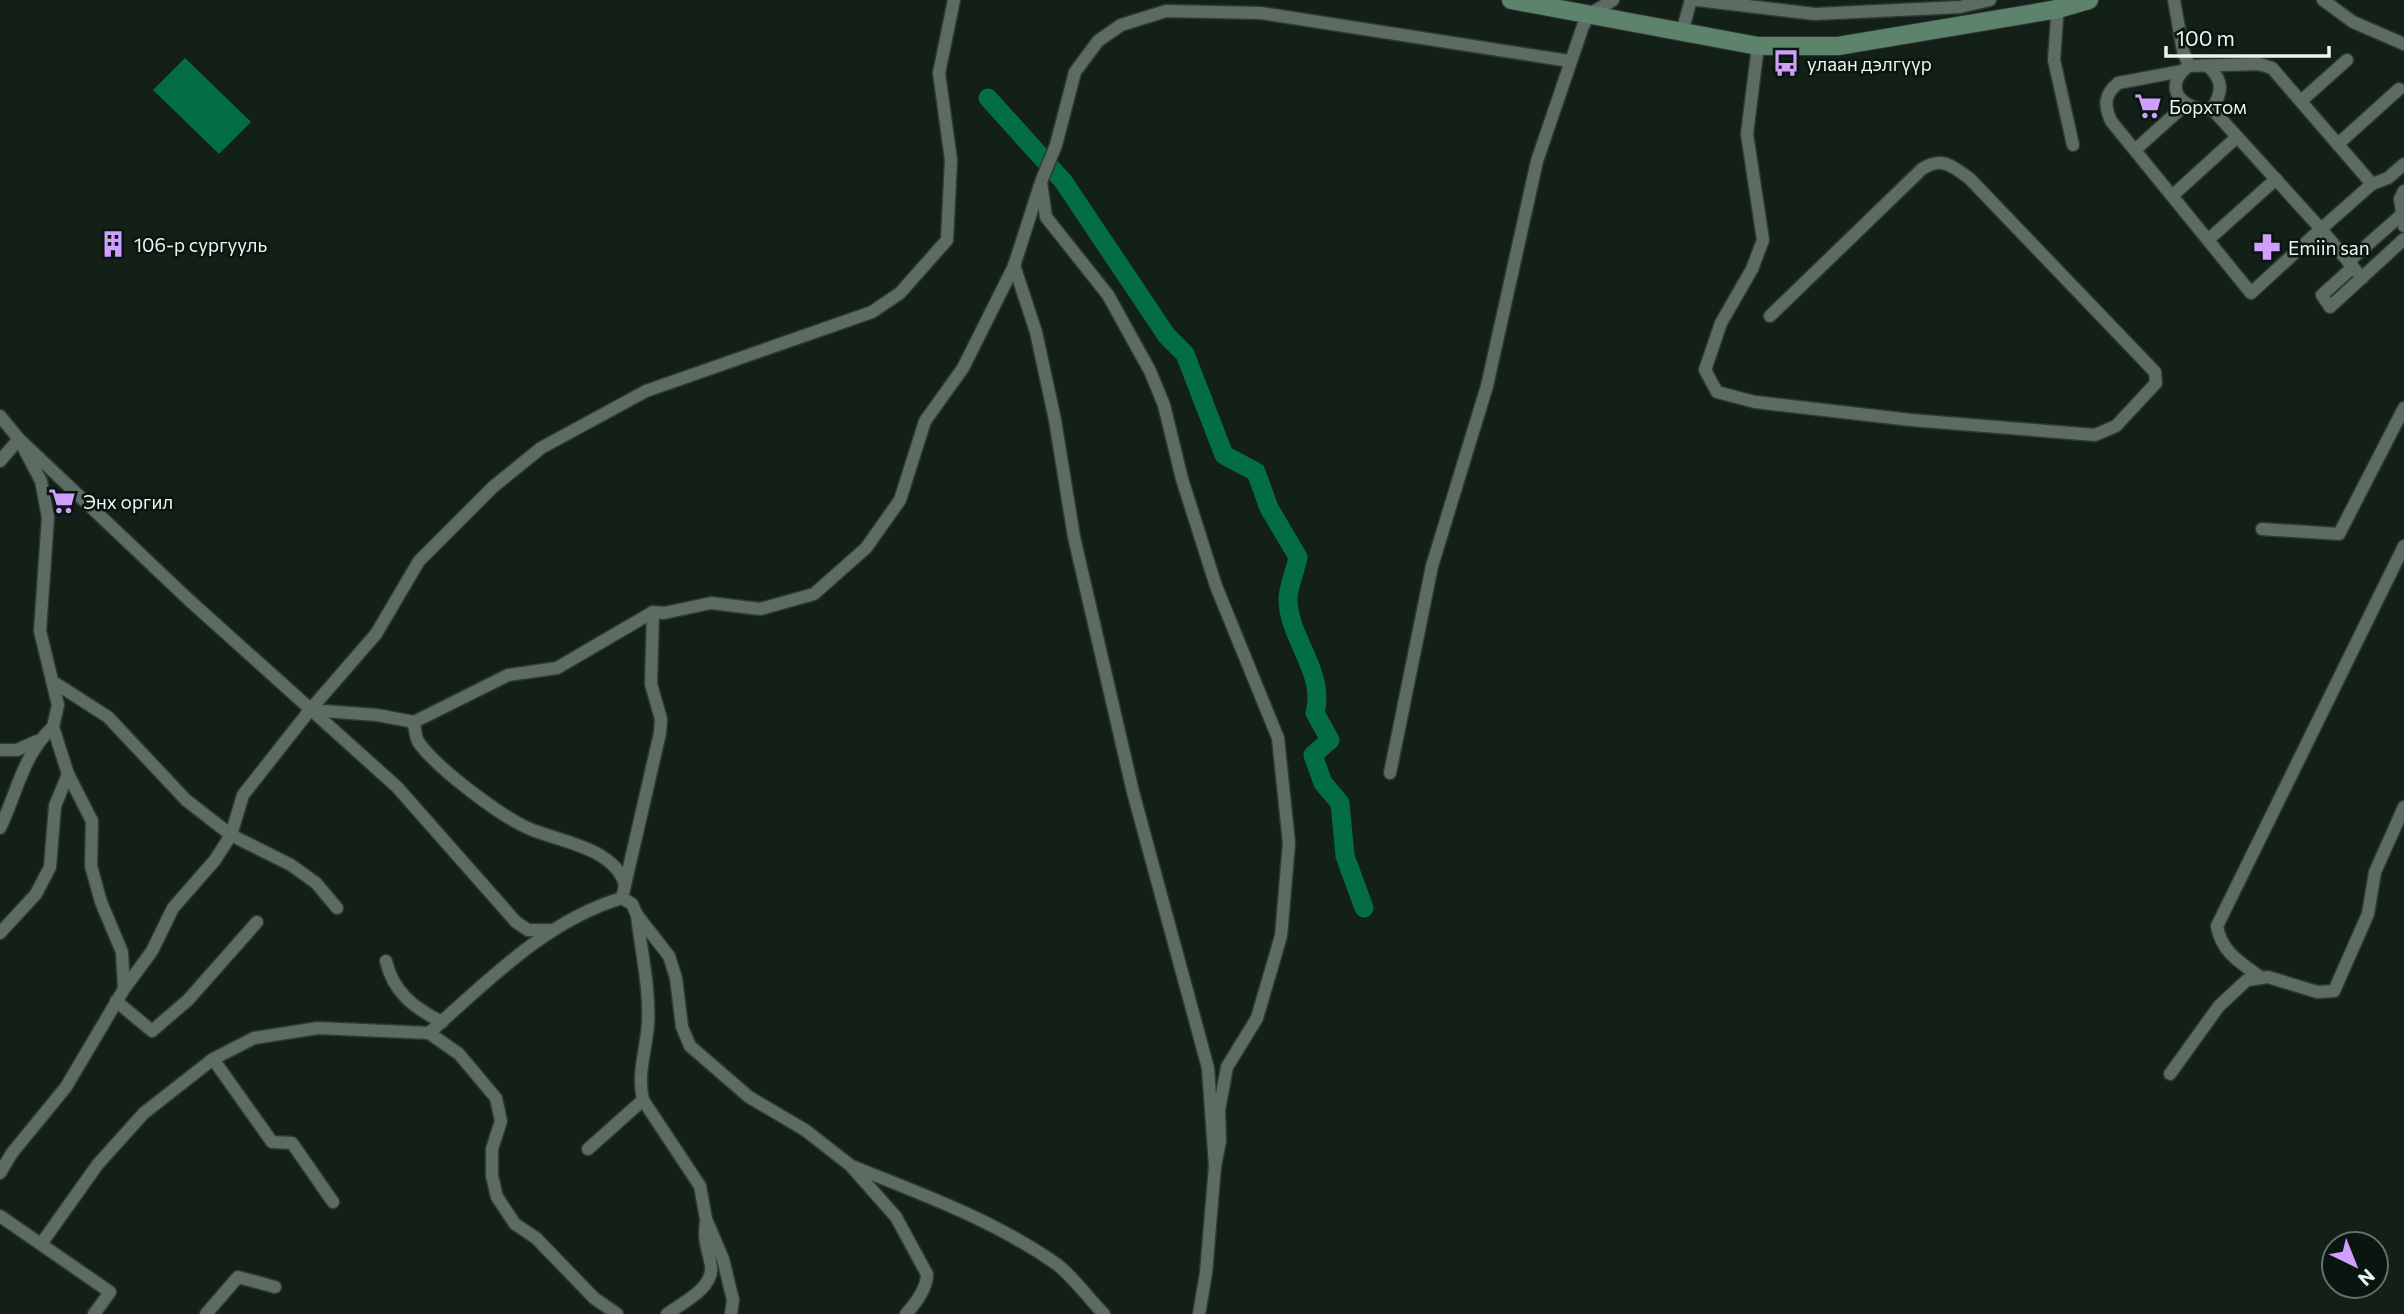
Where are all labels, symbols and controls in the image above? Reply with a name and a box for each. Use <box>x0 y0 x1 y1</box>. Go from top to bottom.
scale bar <box>2166 14 2329 58</box>
text: 100 m <box>2176 25 2235 50</box>
bus stop icon: улаан дэлгүүр <box>1771 48 1801 78</box>
place label: улаан дэлгүүр <box>1807 52 1932 75</box>
supermarket icon: Борхтом <box>2133 91 2163 121</box>
place label: Борхтом <box>2169 95 2247 118</box>
building icon: 106-р сургууль <box>98 229 128 259</box>
pharmacy icon: Emiin san <box>2252 232 2282 262</box>
place label: 106-р сургууль <box>134 233 267 256</box>
place label: Emiin san <box>2288 236 2370 259</box>
supermarket icon: Энх оргил <box>47 486 77 516</box>
place label: Энх оргил <box>83 490 173 513</box>
north arrow <box>2320 1230 2390 1300</box>
text: N <box>2354 1265 2380 1291</box>

